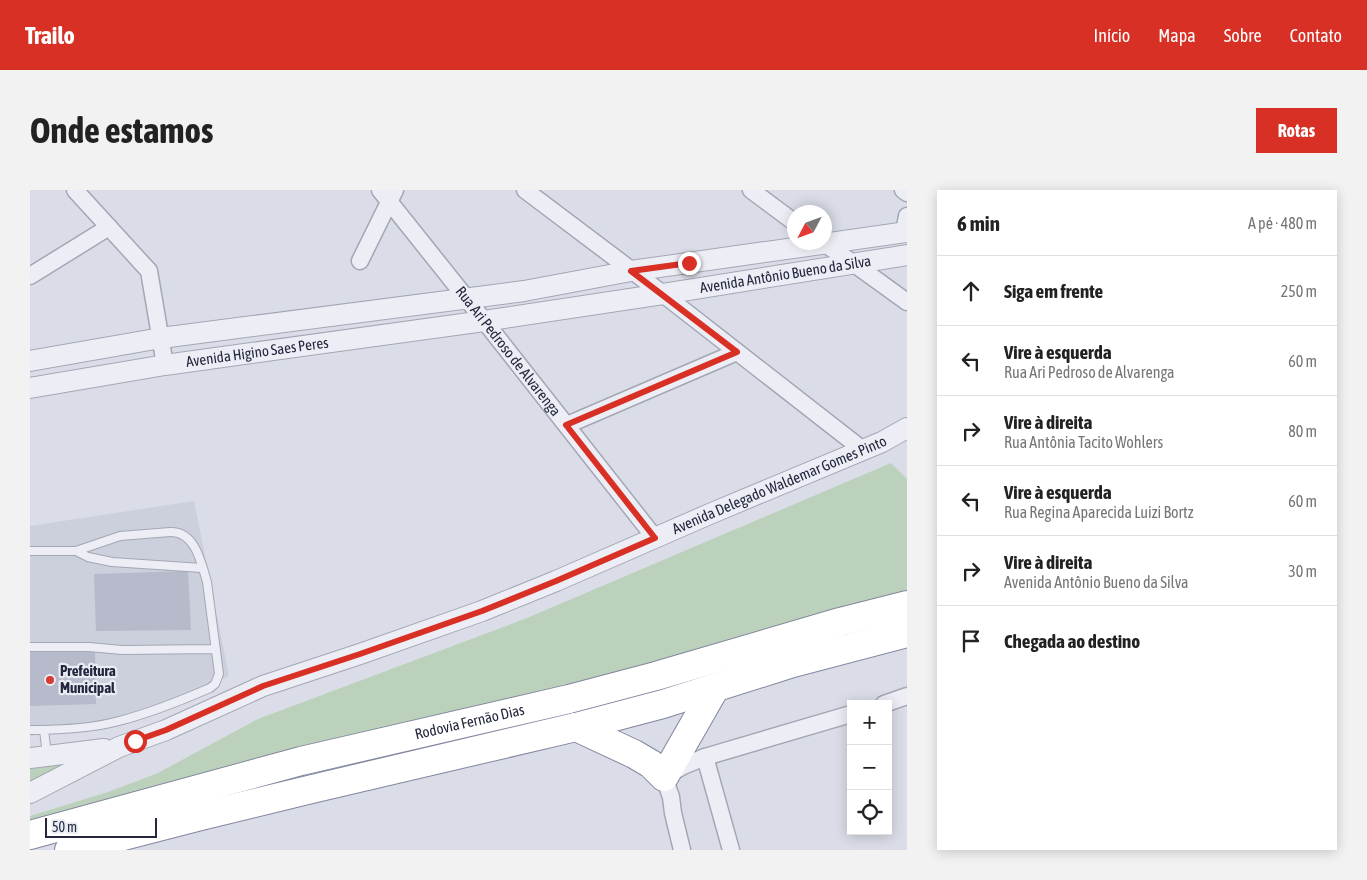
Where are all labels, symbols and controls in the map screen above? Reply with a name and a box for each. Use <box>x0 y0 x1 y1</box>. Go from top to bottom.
text: Trailo <box>25 22 75 49</box>
text: Início <box>1094 25 1130 46</box>
text: Mapa <box>1158 25 1196 46</box>
text: Sobre <box>1224 25 1262 46</box>
text: Contato <box>1290 25 1342 46</box>
button: Rotas <box>1256 108 1337 153</box>
text: Onde estamos <box>30 110 213 150</box>
north arrow <box>787 205 832 250</box>
text: 6 min <box>957 211 1000 235</box>
text: A pé · 480 m <box>1248 214 1317 232</box>
route end <box>678 252 701 275</box>
street label: Avenida Antônio Bueno da Silva <box>699 252 872 296</box>
icon: ahead <box>957 277 985 305</box>
text: Siga em frente <box>1004 280 1103 302</box>
text: 250 m <box>1281 282 1317 300</box>
street label: Rua Ari Pedroso de Alvarenga <box>452 283 565 419</box>
street label: Avenida Higino Saes Peres <box>185 334 329 370</box>
text: Vire à esquerda <box>1004 341 1112 363</box>
icon: left <box>957 347 985 375</box>
text: 60 m <box>1288 352 1317 370</box>
text: Rua Ari Pedroso de Alvarenga <box>1004 363 1174 381</box>
text: Vire à direita <box>1004 411 1092 433</box>
icon: right <box>957 417 985 445</box>
text: 80 m <box>1288 422 1317 440</box>
street label: Avenida Delegado Waldemar Gomes Pinto <box>669 432 889 537</box>
text: Rua Antônia Tacito Wohlers <box>1004 433 1163 451</box>
text: Vire à esquerda <box>1004 481 1112 503</box>
icon: left <box>957 487 985 515</box>
text: 60 m <box>1288 492 1317 510</box>
text: Rua Regina Aparecida Luizi Bortz <box>1004 503 1193 521</box>
text: Vire à direita <box>1004 551 1092 573</box>
icon: right <box>957 557 985 585</box>
text: 30 m <box>1288 562 1317 580</box>
text: Avenida Antônio Bueno da Silva <box>1004 573 1189 591</box>
icon: arrive <box>957 627 985 655</box>
text: Chegada ao destino <box>1004 630 1140 652</box>
place label: Prefeitura Municipal <box>60 662 116 696</box>
marker: Prefeitura Municipal <box>44 674 56 686</box>
map controls <box>847 700 892 835</box>
button: + <box>847 700 892 745</box>
street label: Rodovia Fernão Dias <box>413 701 526 742</box>
route start <box>124 730 147 753</box>
button: − <box>847 745 892 790</box>
button: locate <box>847 790 892 835</box>
scale bar <box>45 815 158 838</box>
text: 50 m <box>52 819 77 835</box>

